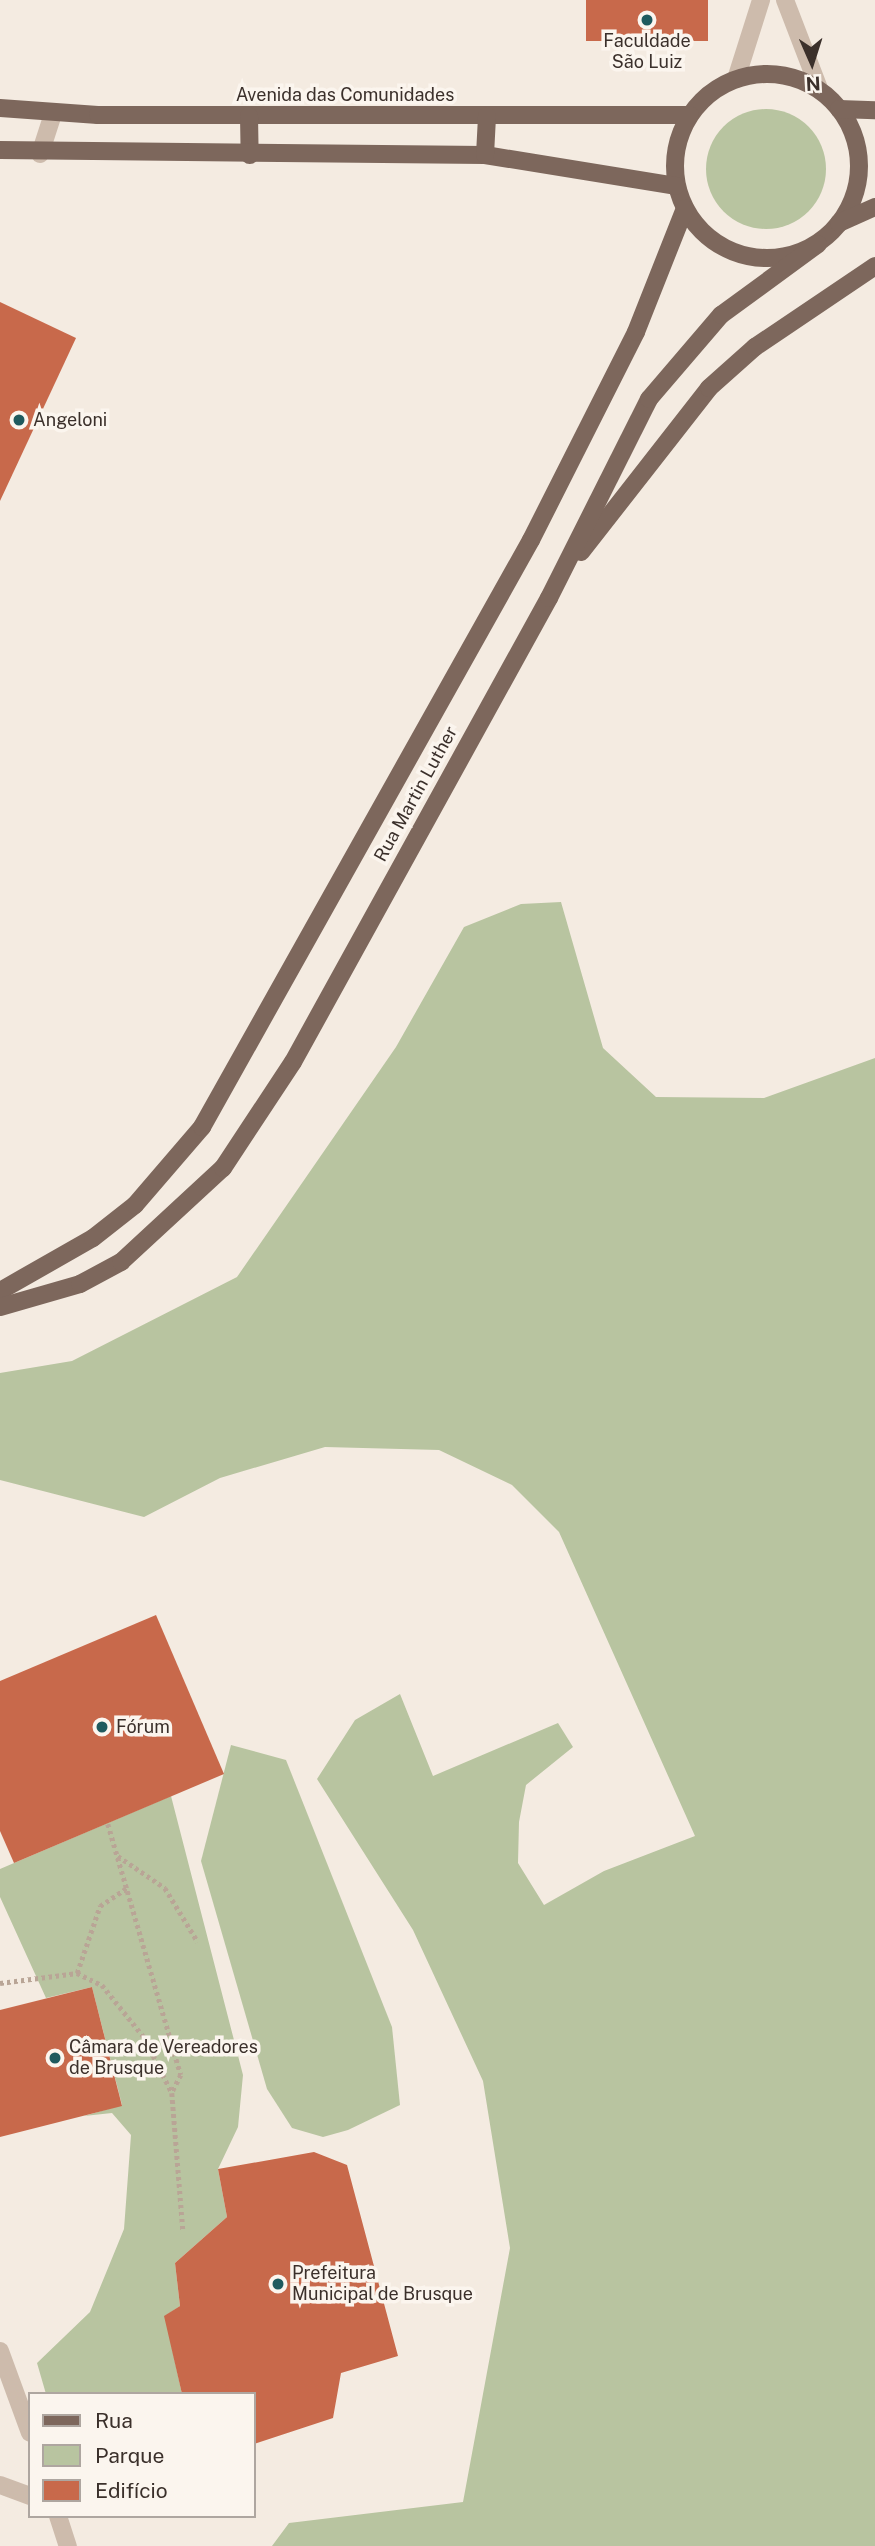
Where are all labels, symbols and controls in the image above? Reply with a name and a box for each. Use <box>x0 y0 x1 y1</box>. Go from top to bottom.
marker: Faculdade São Luiz <box>639 12 655 28</box>
north arrow <box>777 28 847 98</box>
place label: Faculdade São Luiz <box>603 31 691 74</box>
text: N <box>805 73 821 95</box>
street label: Avenida das Comunidades <box>236 84 454 106</box>
place label: Angeloni <box>33 409 107 431</box>
marker: Angeloni <box>11 412 27 428</box>
street label: Rua Martin Luther <box>370 723 462 865</box>
place label: Fórum <box>116 1716 170 1738</box>
marker: Fórum <box>94 1719 110 1735</box>
place label: Câmara de Vereadores de Brusque <box>69 2037 259 2080</box>
marker: Câmara de Vereadores de Brusque <box>47 2050 63 2066</box>
place label: Prefeitura Municipal de Brusque <box>292 2263 473 2306</box>
marker: Prefeitura Municipal de Brusque <box>270 2276 286 2292</box>
legend <box>28 2392 256 2518</box>
text: Rua <box>95 2408 133 2433</box>
text: Parque <box>95 2443 164 2468</box>
text: Edifício <box>95 2478 168 2503</box>

